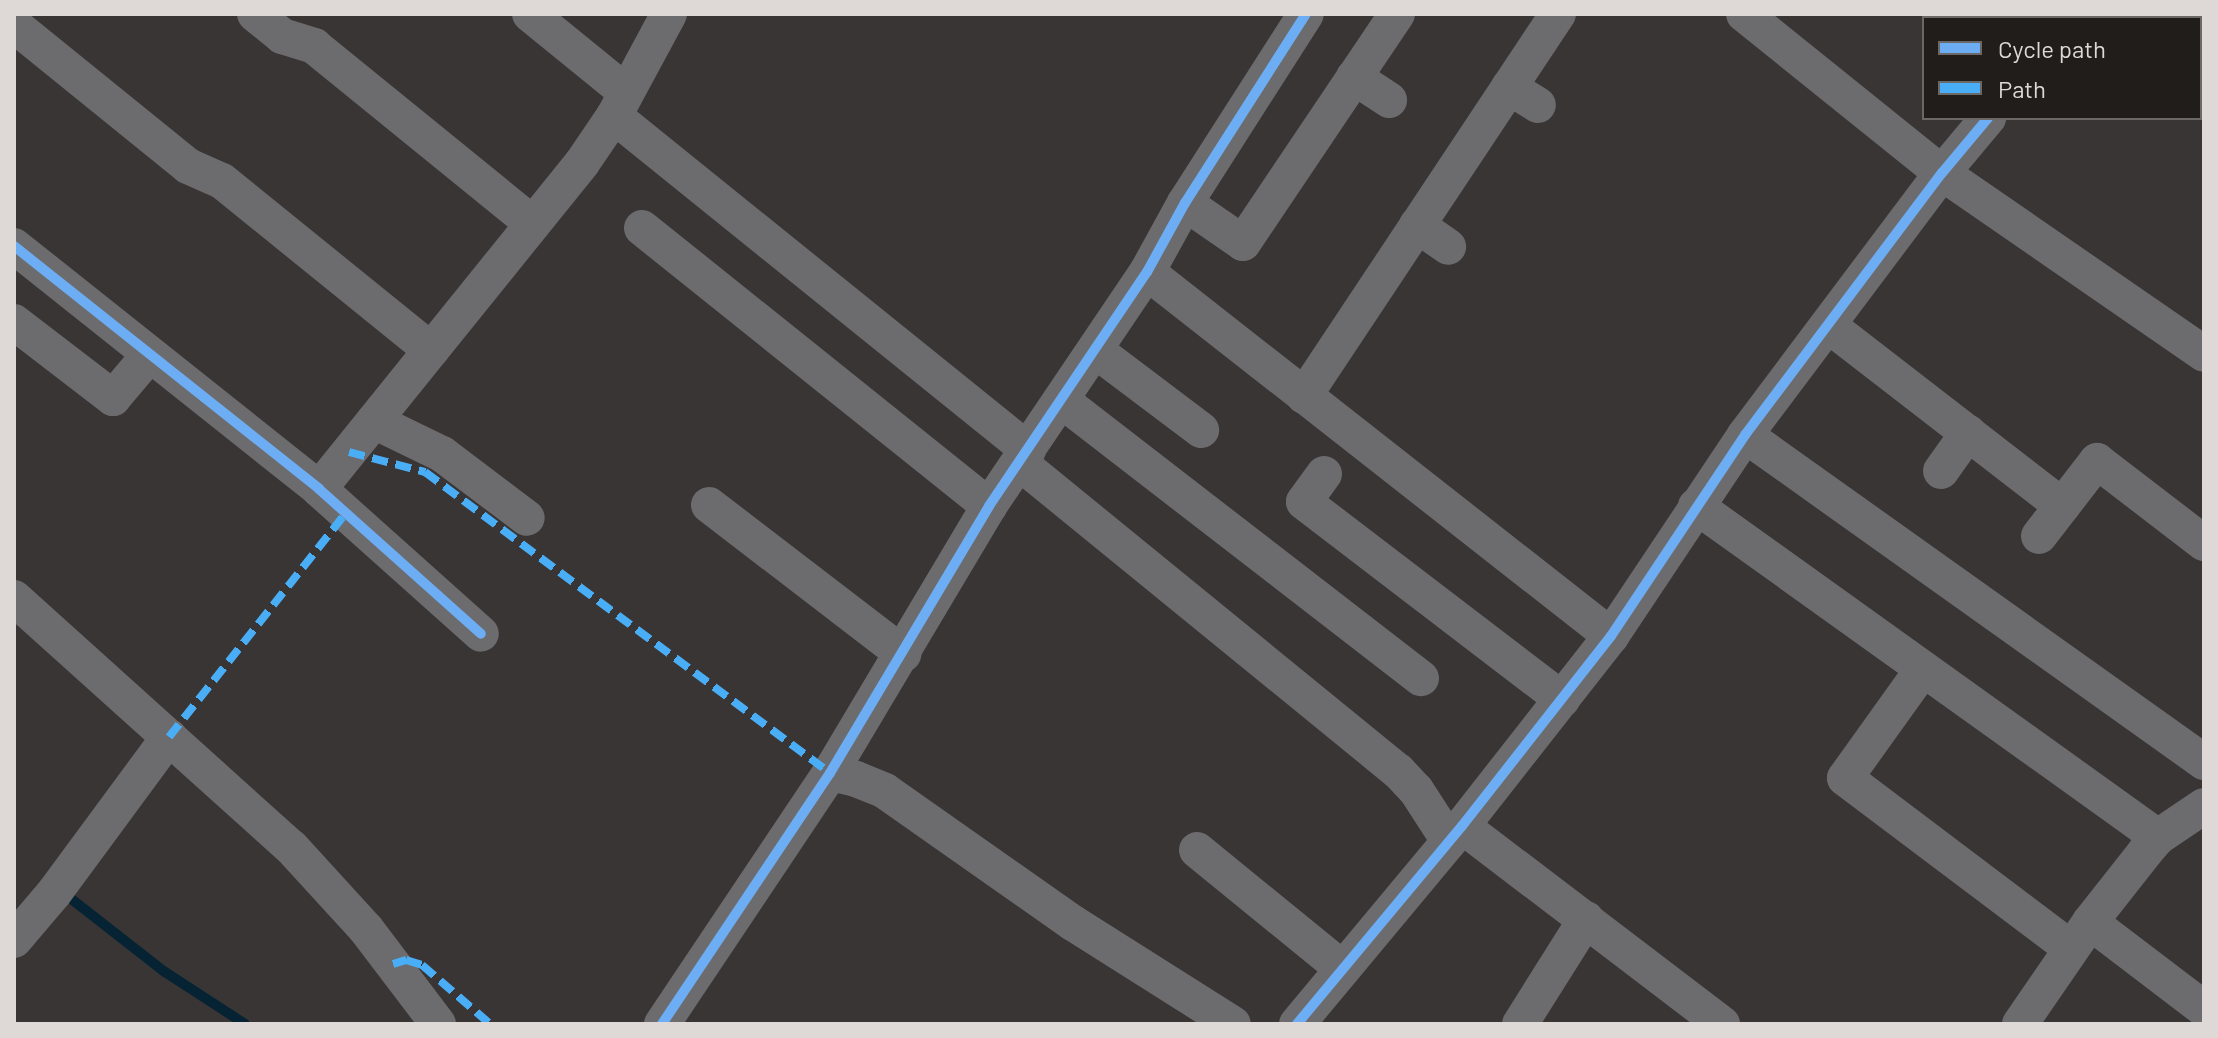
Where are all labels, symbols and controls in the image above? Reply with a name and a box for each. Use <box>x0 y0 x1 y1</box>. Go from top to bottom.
legend <box>1922 16 2202 120</box>
text: Cycle path <box>1998 34 2106 63</box>
text: Path <box>1998 74 2046 103</box>

